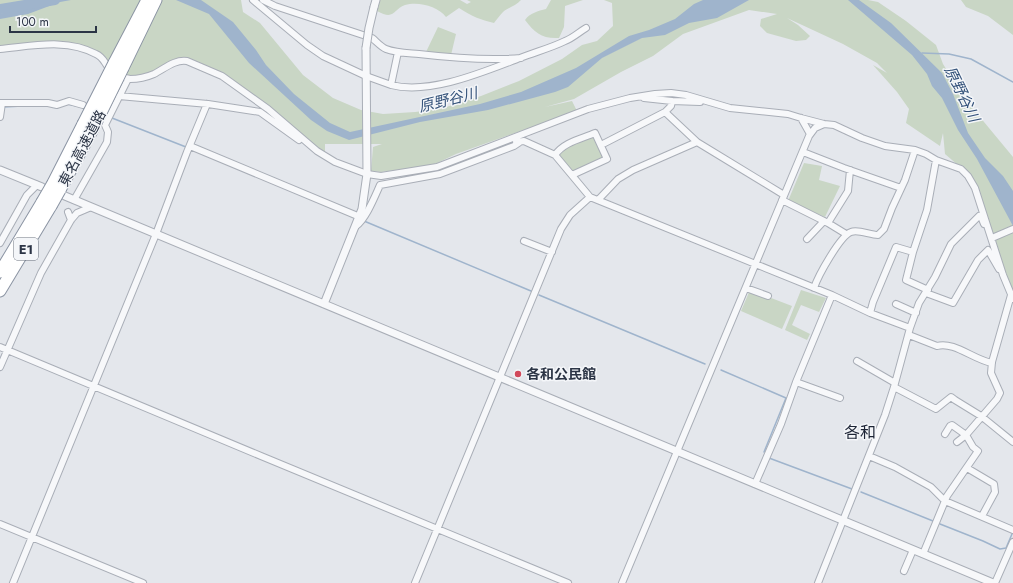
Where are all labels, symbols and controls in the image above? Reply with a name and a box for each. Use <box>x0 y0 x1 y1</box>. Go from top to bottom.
scale bar <box>10 8 96 34</box>
text: 100 m <box>16 13 49 31</box>
water label: 原野谷川 <box>939 62 986 128</box>
water label: 原野谷川 <box>416 82 482 118</box>
street label: 東名高速道路 <box>53 106 111 190</box>
road number: E1 <box>14 238 38 260</box>
place label: 各和公民館 <box>526 364 596 384</box>
marker: 各和公民館 <box>513 369 523 379</box>
district label: 各和 <box>844 421 876 444</box>

